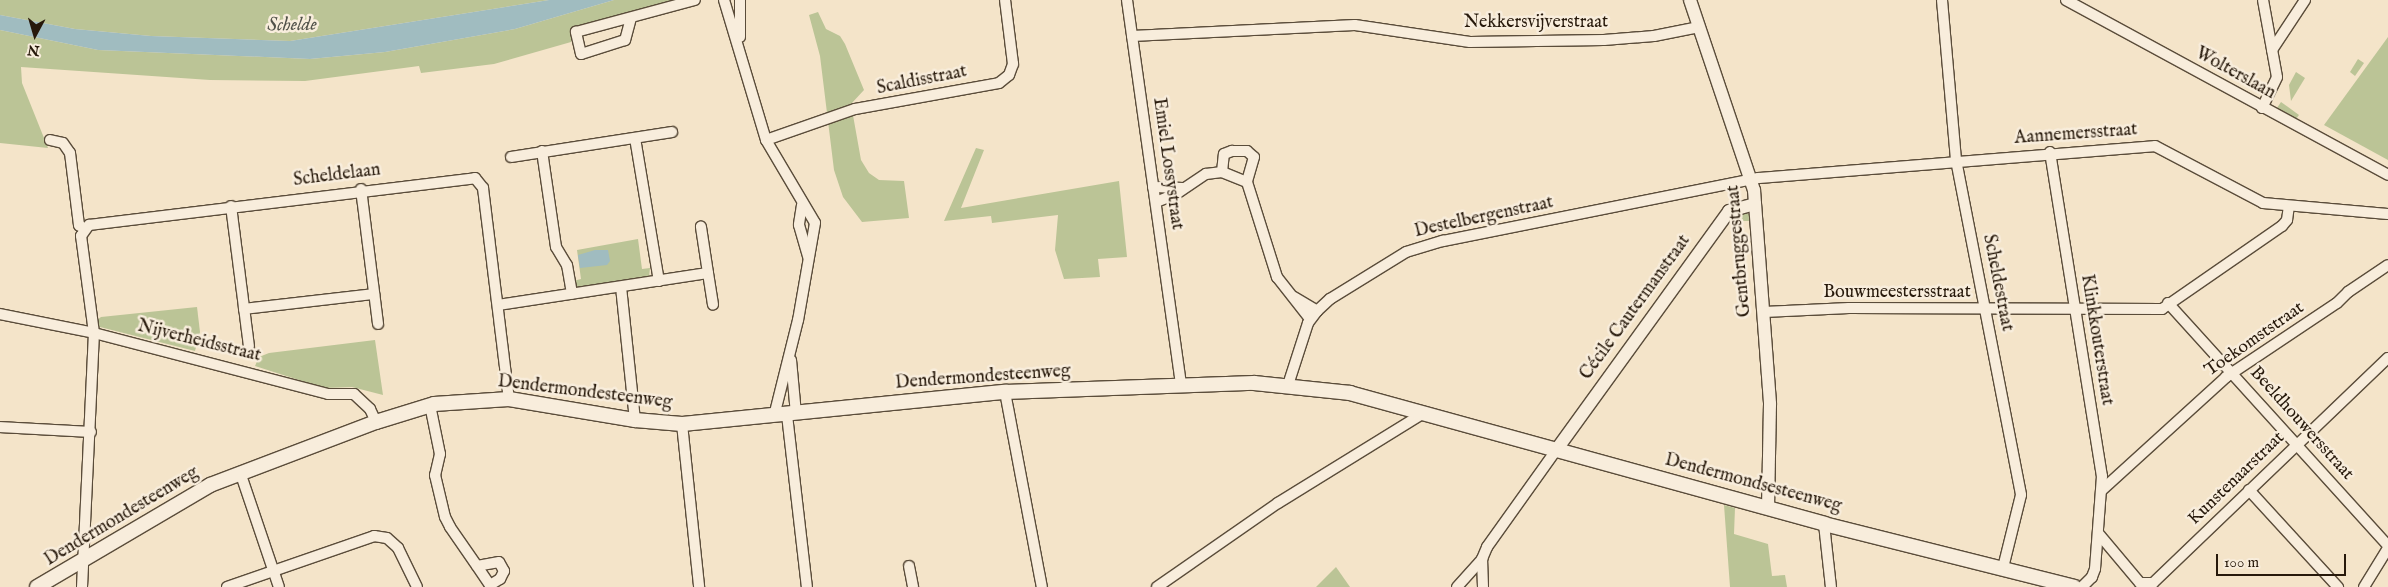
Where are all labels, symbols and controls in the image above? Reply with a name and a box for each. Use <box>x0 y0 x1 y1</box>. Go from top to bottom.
north arrow <box>10 10 60 60</box>
street label: Nekkersvijverstraat <box>1464 12 1608 34</box>
water label: Schelde <box>267 14 317 38</box>
text: N <box>26 40 40 60</box>
street label: Wolterslaan <box>2191 43 2279 105</box>
street label: Scaldisstraat <box>875 62 969 100</box>
street label: Emiel Lossystraat <box>1147 97 1187 231</box>
street label: Aannemersstraat <box>2014 120 2138 150</box>
street label: Scheldelaan <box>292 160 382 192</box>
street label: Gentbruggestraat <box>1723 184 1757 318</box>
street label: Destelbergenstraat <box>1413 193 1555 243</box>
street label: Cécile Cautermanstraat <box>1576 231 1696 385</box>
street label: Scheldestraat <box>1977 233 2017 333</box>
street label: Klinkkouterstraat <box>2075 273 2117 407</box>
street label: Bouwmeestersstraat <box>1823 282 1971 304</box>
street label: Toekomststraat <box>2201 298 2309 382</box>
street label: Nijverheidsstraat <box>135 316 263 368</box>
street label: Dendermondesteenweg <box>895 361 1071 395</box>
street label: Beeldhouwersstraat <box>2244 363 2358 485</box>
street label: Dendermondesteenweg <box>496 372 674 414</box>
street label: Kunstenaarstraat <box>2184 428 2290 530</box>
street label: Dendermondsesteenweg <box>1662 450 1844 518</box>
street label: Dendermondesteenweg <box>41 462 203 572</box>
scale bar <box>2218 544 2348 576</box>
text: 100 m <box>2224 553 2259 572</box>

